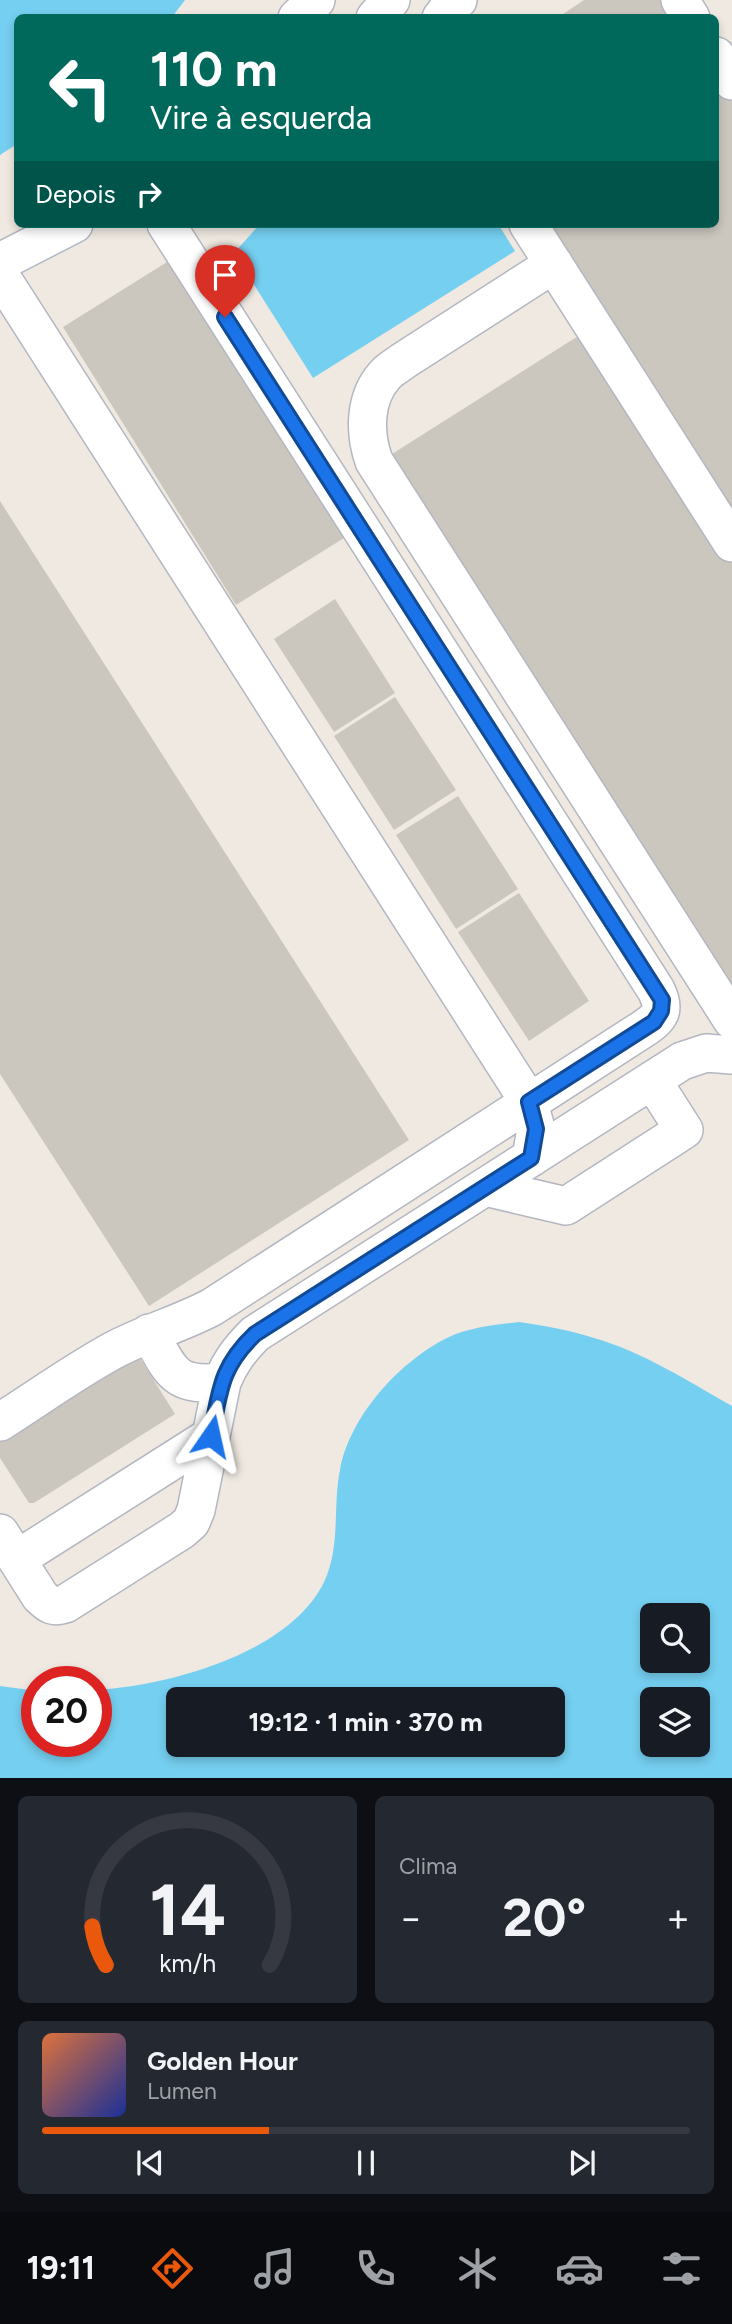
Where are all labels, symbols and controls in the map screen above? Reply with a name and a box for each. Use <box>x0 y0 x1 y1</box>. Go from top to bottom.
text: 110 m <box>150 39 278 98</box>
icon: left <box>35 42 126 133</box>
text: Vire à esquerda <box>150 99 372 137</box>
icon: right <box>130 175 168 213</box>
text: Depois <box>35 178 116 210</box>
pin <box>195 245 255 317</box>
icon: arrive <box>206 256 244 294</box>
position arrow <box>174 1399 248 1473</box>
map controls <box>640 1603 710 1757</box>
button: search <box>640 1603 710 1673</box>
speed limit sign: 20 <box>21 1666 112 1757</box>
button: layers <box>640 1687 710 1757</box>
text: 19:12 · 1 min · 370 m <box>248 1706 483 1738</box>
text: Clima <box>399 1852 457 1880</box>
text: 14 <box>149 1867 226 1954</box>
text: 20° <box>503 1887 586 1949</box>
text: − <box>399 1895 423 1941</box>
text: + <box>666 1895 690 1941</box>
text: km/h <box>159 1948 216 1978</box>
text: Golden Hour <box>147 2045 298 2077</box>
text: Lumen <box>147 2077 217 2105</box>
icon: previous <box>131 2144 169 2182</box>
icon: pause <box>347 2144 385 2182</box>
icon: next <box>563 2144 601 2182</box>
icon: directions <box>148 2244 197 2293</box>
icon: music <box>250 2244 299 2293</box>
icon: phone <box>351 2244 400 2293</box>
icon: climate <box>453 2244 502 2293</box>
icon: car <box>555 2244 604 2293</box>
icon: filters <box>657 2244 706 2293</box>
text: 19:11 <box>26 2249 95 2287</box>

